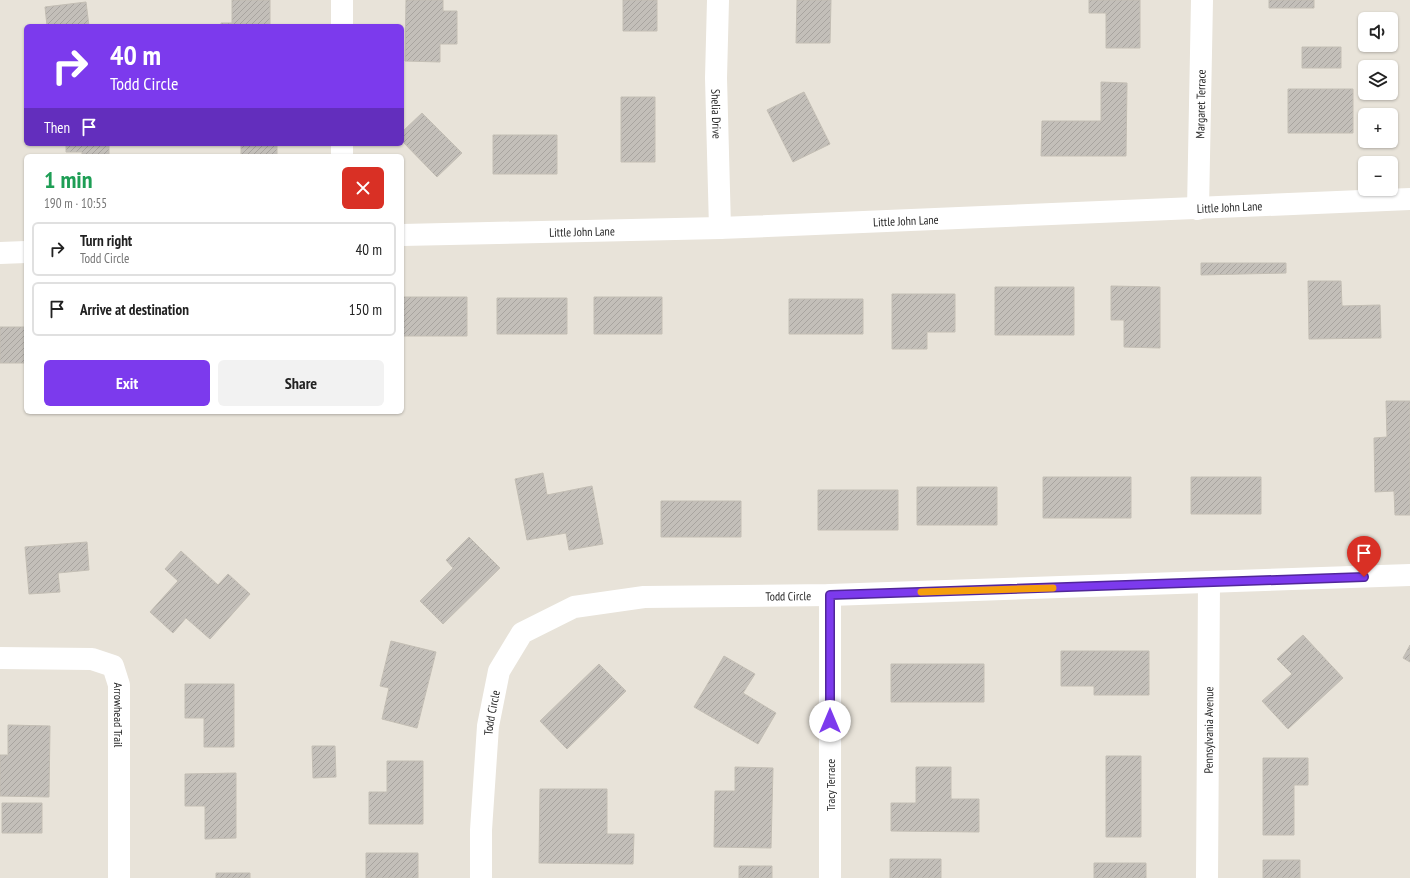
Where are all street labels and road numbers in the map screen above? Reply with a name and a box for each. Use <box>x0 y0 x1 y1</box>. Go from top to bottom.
street label: Margaret Terrace <box>1192 69 1208 139</box>
street label: Shelia Drive <box>709 89 725 139</box>
street label: Little John Lane <box>1196 198 1263 215</box>
street label: Little John Lane <box>873 211 939 229</box>
street label: Little John Lane <box>549 223 615 239</box>
street label: Todd Circle <box>765 588 811 603</box>
street label: Arrowhead Trail <box>112 683 127 748</box>
street label: Pennsylvania Avenue <box>1200 687 1216 773</box>
street label: Todd Circle <box>480 689 503 736</box>
street label: Tracy Terrace <box>823 759 838 811</box>

